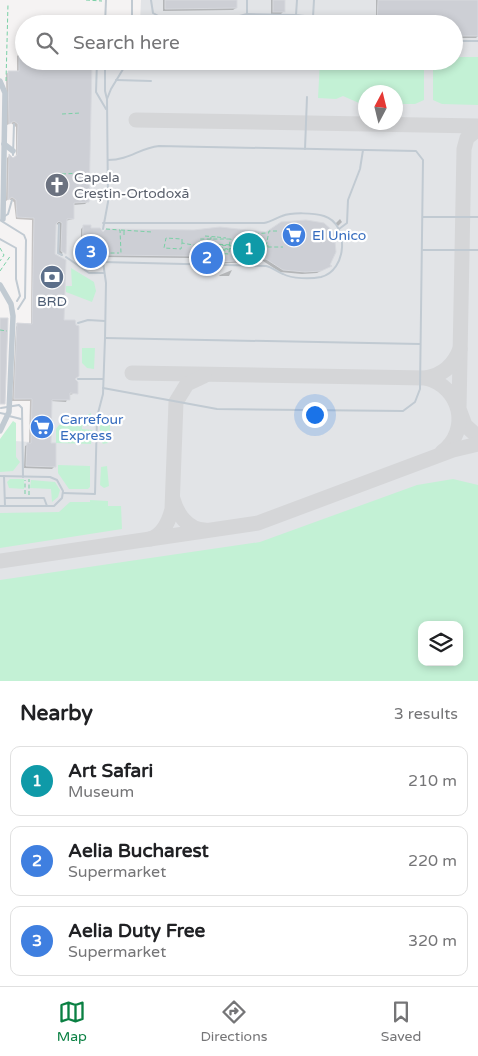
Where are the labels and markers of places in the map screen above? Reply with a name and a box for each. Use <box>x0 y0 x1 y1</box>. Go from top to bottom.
place label: Capela Creștin-Ortodoxă <box>74 169 189 202</box>
church icon: Capela Creștin-Ortodoxă <box>44 172 70 198</box>
supermarket icon: El Unico <box>281 222 307 248</box>
place label: El Unico <box>312 227 366 244</box>
pin: 1 <box>233 230 265 268</box>
pin: 3 <box>75 233 107 271</box>
pin: 2 <box>191 239 223 277</box>
bank icon: BRD <box>39 264 65 290</box>
place label: BRD <box>37 293 67 310</box>
place label: Carrefour Express <box>60 411 124 444</box>
supermarket icon: Carrefour Express <box>29 414 55 440</box>

